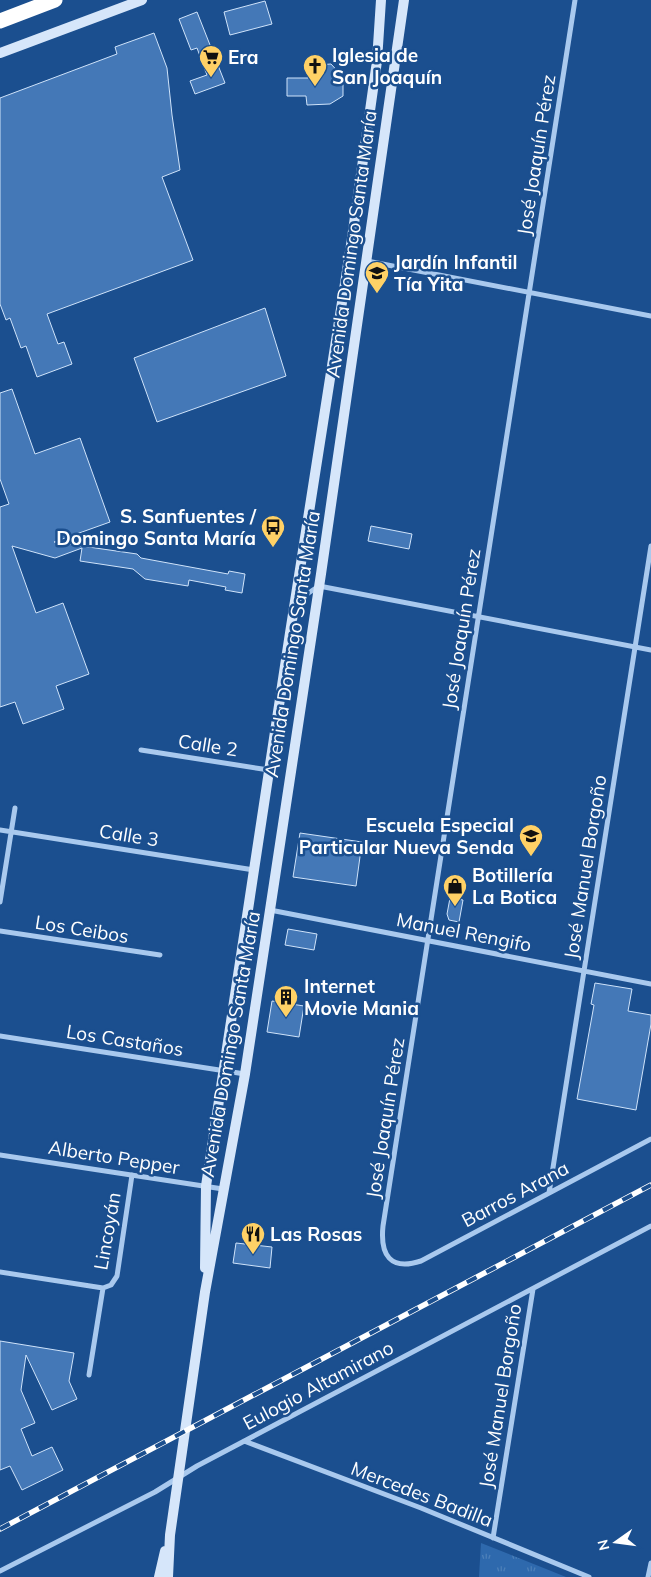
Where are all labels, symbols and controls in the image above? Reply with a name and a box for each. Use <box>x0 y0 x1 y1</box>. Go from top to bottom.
place label: Iglesia de San Joaquín <box>332 43 442 89</box>
supermarket icon: Era <box>198 44 224 78</box>
place label: Era <box>228 45 258 69</box>
church icon: Iglesia de San Joaquín <box>302 53 328 87</box>
street label: José Joaquín Pérez <box>511 73 561 237</box>
street label: Avenida Domingo Santa María <box>320 109 382 379</box>
place label: Jardín Infantil Tía Yita <box>394 250 517 296</box>
school or university icon: Jardín Infantil Tía Yita <box>364 260 390 294</box>
place label: S. Sanfuentes / Domingo Santa María <box>56 504 257 550</box>
street label: Avenida Domingo Santa María <box>259 509 325 779</box>
bus stop icon: S. Sanfuentes / Domingo Santa María <box>260 514 286 548</box>
street label: José Joaquín Pérez <box>436 547 486 711</box>
street label: Calle 2 <box>177 728 239 762</box>
street label: José Manuel Borgoño <box>559 773 611 961</box>
place label: Escuela Especial Particular Nueva Senda <box>299 813 514 859</box>
street label: Calle 3 <box>98 818 160 852</box>
school or university icon: Escuela Especial Particular Nueva Senda <box>518 823 544 857</box>
place label: Botillería La Botica <box>472 863 557 909</box>
shop icon: Botillería La Botica <box>442 873 468 907</box>
street label: Manuel Rengifo <box>394 907 534 957</box>
street label: Avenida Domingo Santa María <box>195 909 265 1179</box>
street label: Los Ceibos <box>34 910 130 948</box>
place label: Internet Movie Mania <box>304 974 419 1020</box>
building icon: Internet Movie Mania <box>273 984 299 1018</box>
street label: Los Castaños <box>65 1019 185 1061</box>
street label: José Joaquín Pérez <box>360 1036 410 1200</box>
street label: Alberto Pepper <box>47 1135 181 1179</box>
street label: Barros Arana <box>457 1156 573 1232</box>
street label: Lincoyán <box>88 1190 126 1272</box>
restaurant icon: Las Rosas <box>240 1221 266 1255</box>
place label: Las Rosas <box>270 1222 362 1246</box>
street label: José Manuel Borgoño <box>474 1302 526 1490</box>
street label: Eulogio Altamirano <box>239 1335 397 1435</box>
street label: Mercedes Badilla <box>348 1456 496 1532</box>
north arrow <box>591 1517 641 1567</box>
text: N <box>593 1538 613 1552</box>

